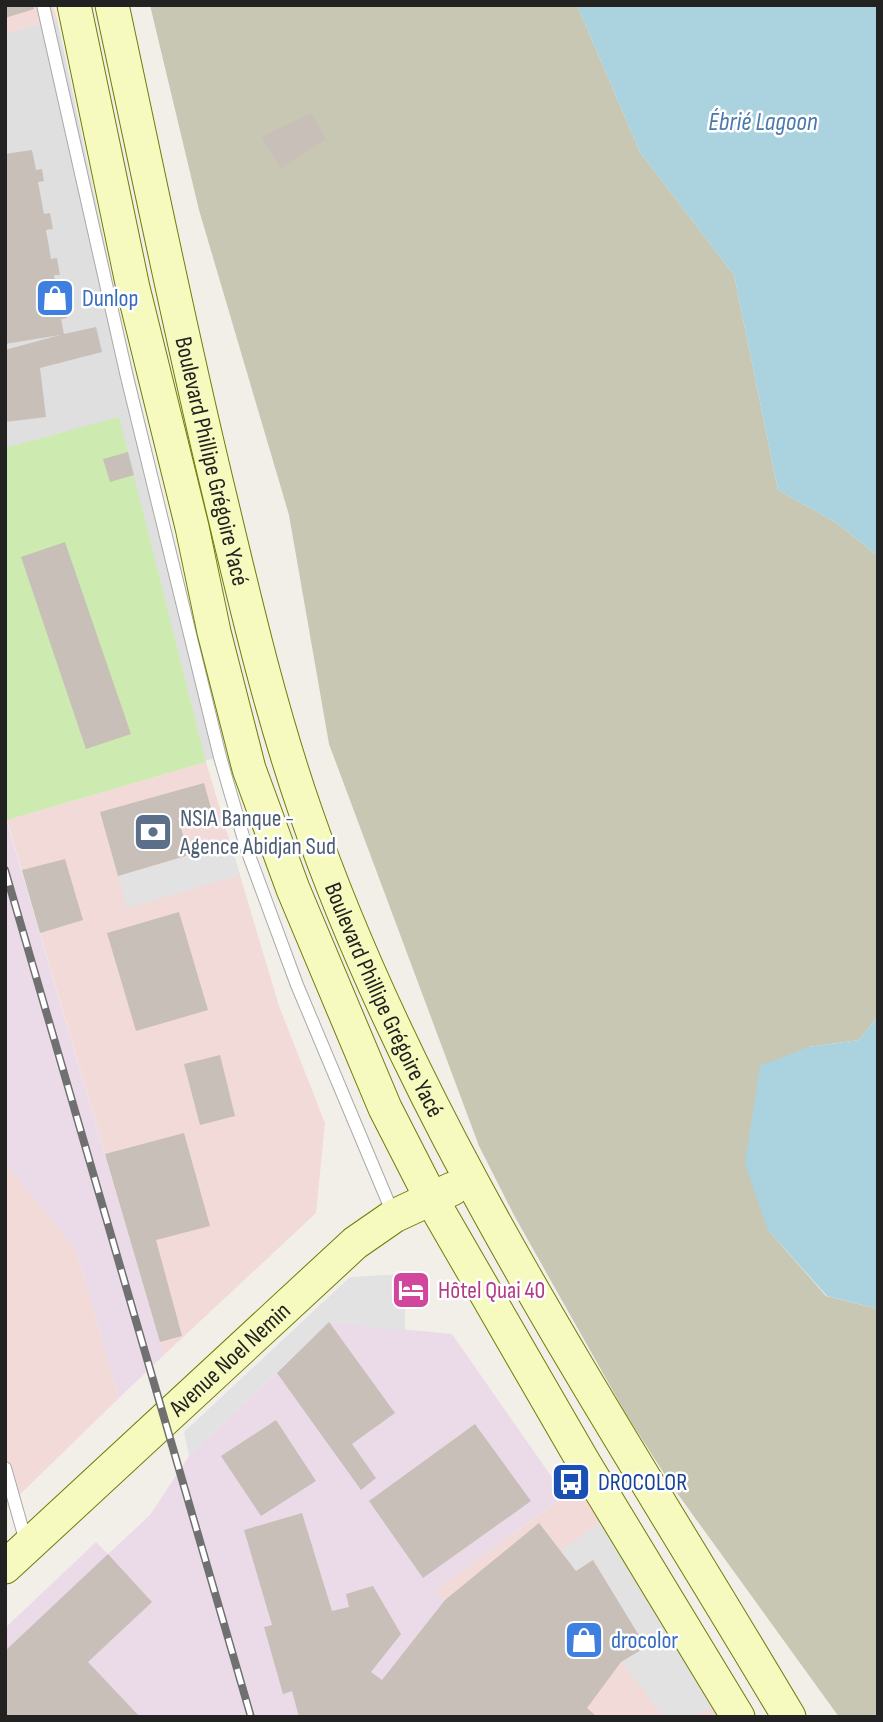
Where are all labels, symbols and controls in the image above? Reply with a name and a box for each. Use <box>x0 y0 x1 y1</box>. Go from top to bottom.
water label: Ébrié Lagoon <box>708 107 818 138</box>
shop icon: Dunlop <box>34 277 76 319</box>
place label: Dunlop <box>82 284 138 313</box>
street label: Boulevard Phillipe Grégoire Yacé <box>169 334 255 589</box>
place label: NSIA Banque - Agence Abidjan Sud <box>179 804 336 861</box>
bank icon: NSIA Banque - Agence Abidjan Sud <box>132 811 174 853</box>
street label: Boulevard Phillipe Grégoire Yacé <box>318 878 450 1122</box>
hotel icon: Hôtel Quai 40 <box>390 1269 432 1311</box>
place label: Hôtel Quai 40 <box>438 1276 545 1305</box>
street label: Avenue Noel Nemin <box>162 1296 296 1423</box>
bus stop icon: DROCOLOR <box>550 1461 592 1503</box>
place label: DROCOLOR <box>598 1468 687 1497</box>
shop icon: drocolor <box>563 1619 605 1661</box>
place label: drocolor <box>611 1626 678 1655</box>

